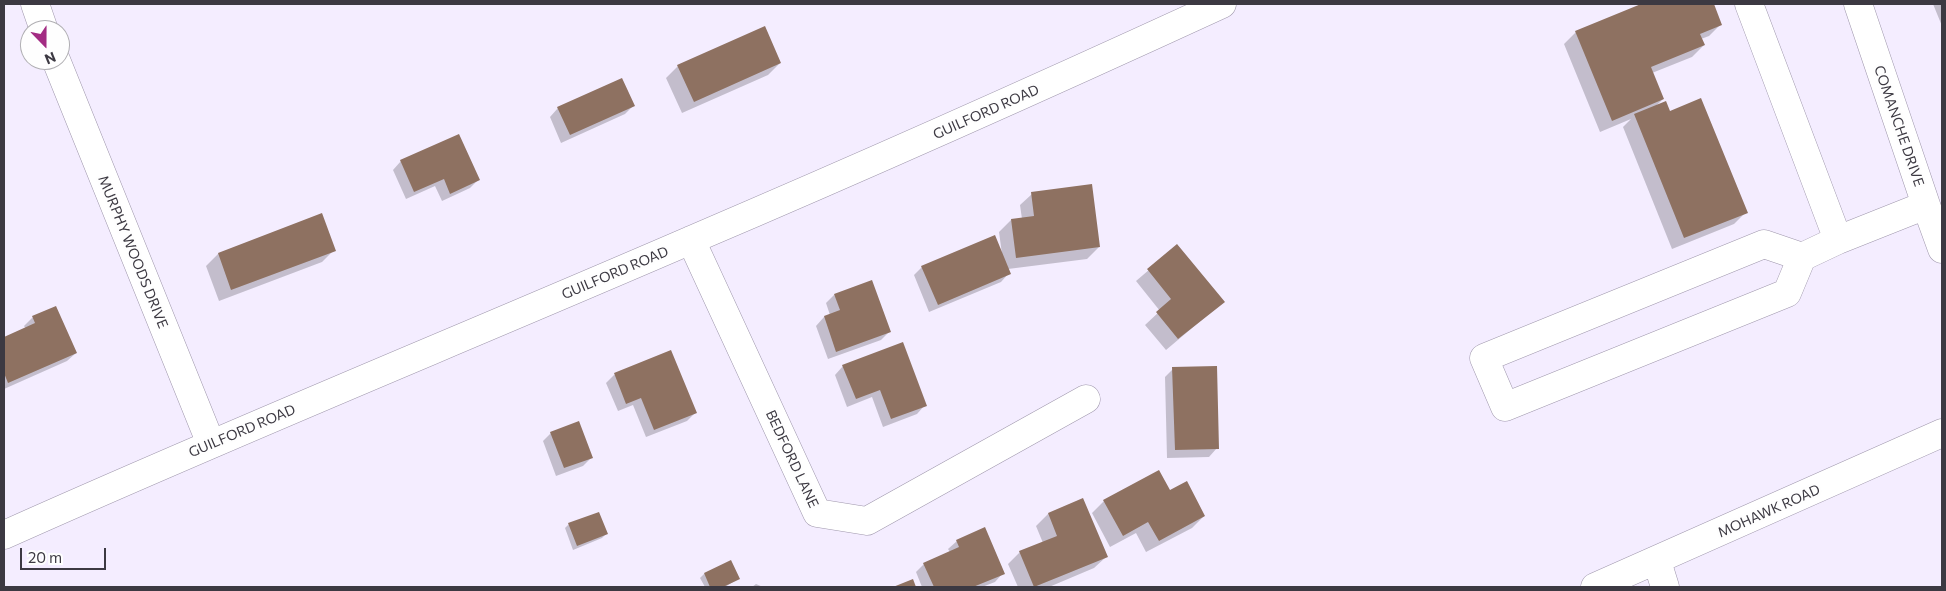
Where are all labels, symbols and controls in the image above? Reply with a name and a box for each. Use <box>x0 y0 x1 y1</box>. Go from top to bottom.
north arrow <box>20 20 70 70</box>
text: N <box>42 49 58 68</box>
street label: COMANCHE DRIVE <box>1870 63 1928 189</box>
street label: GUILFORD ROAD <box>930 81 1042 143</box>
street label: MURPHY WOODS DRIVE <box>95 173 171 331</box>
street label: GUILFORD ROAD <box>559 243 671 303</box>
street label: GUILFORD ROAD <box>186 401 298 461</box>
street label: BEDFORD LANE <box>762 407 822 511</box>
street label: MOHAWK ROAD <box>1715 481 1823 541</box>
scale bar <box>22 538 109 570</box>
text: 20 m <box>28 548 62 566</box>

